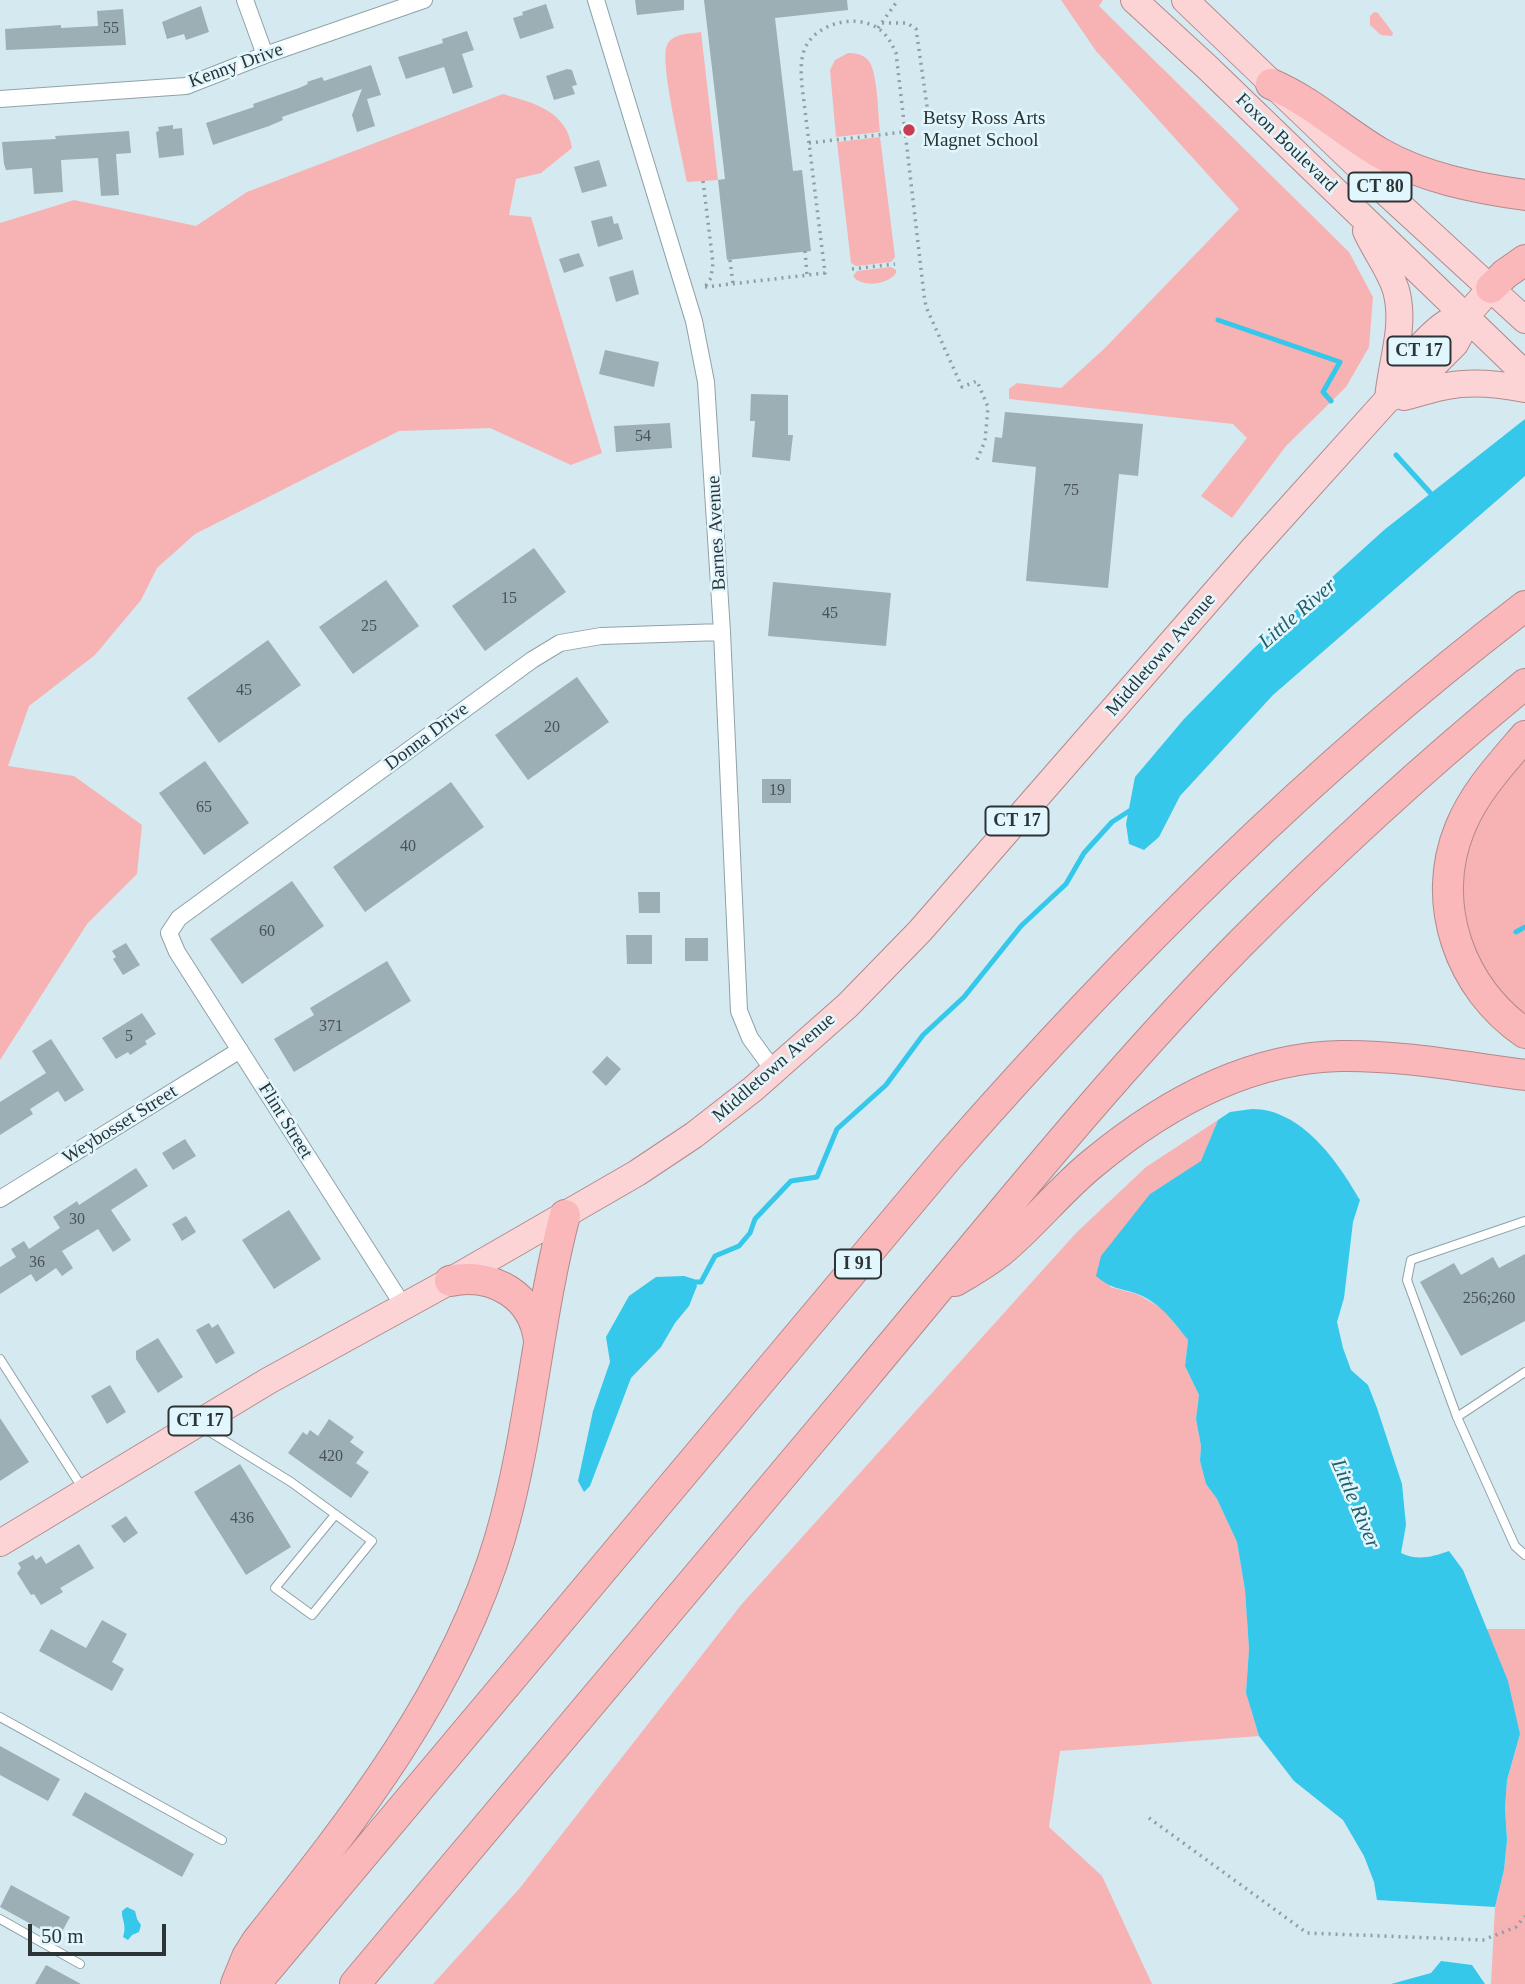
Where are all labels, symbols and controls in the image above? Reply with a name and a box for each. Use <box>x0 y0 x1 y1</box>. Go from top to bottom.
house number: 55 <box>103 19 119 39</box>
street label: Kenny Drive <box>186 38 286 94</box>
street label: Foxon Boulevard <box>1230 89 1342 197</box>
place label: Betsy Ross Arts Magnet School <box>923 108 1045 152</box>
marker: Betsy Ross Arts Magnet School <box>901 122 917 138</box>
road number: CT 80 <box>1348 172 1412 202</box>
road number: CT 17 <box>1388 337 1450 366</box>
house number: 54 <box>635 427 651 447</box>
street label: Barnes Avenue <box>703 475 731 591</box>
house number: 75 <box>1063 481 1079 501</box>
water label: Little River <box>1254 573 1342 655</box>
house number: 15 <box>501 589 517 609</box>
street label: Middletown Avenue <box>1101 589 1221 721</box>
house number: 45 <box>822 604 838 624</box>
house number: 25 <box>361 617 377 637</box>
house number: 45 <box>236 681 252 701</box>
street label: Donna Drive <box>381 698 473 776</box>
house number: 20 <box>544 718 560 738</box>
house number: 19 <box>769 781 785 801</box>
house number: 65 <box>196 798 212 818</box>
road number: CT 17 <box>986 806 1048 836</box>
house number: 40 <box>400 837 416 857</box>
house number: 60 <box>259 922 275 942</box>
street label: Middletown Avenue <box>708 1008 840 1128</box>
house number: 371 <box>319 1017 343 1037</box>
house number: 5 <box>125 1027 133 1047</box>
street label: Flint Street <box>253 1079 317 1163</box>
street label: Weybosset Street <box>58 1081 182 1169</box>
house number: 30 <box>69 1210 85 1230</box>
road number: I 91 <box>835 1250 881 1279</box>
house number: 36 <box>29 1253 45 1273</box>
house number: 256;260 <box>1463 1289 1515 1309</box>
road number: CT 17 <box>168 1406 232 1436</box>
house number: 420 <box>319 1447 343 1467</box>
water label: Little River <box>1325 1455 1385 1553</box>
house number: 436 <box>230 1509 254 1529</box>
scale bar <box>32 1910 170 1954</box>
text: 50 m <box>41 1924 84 1948</box>

